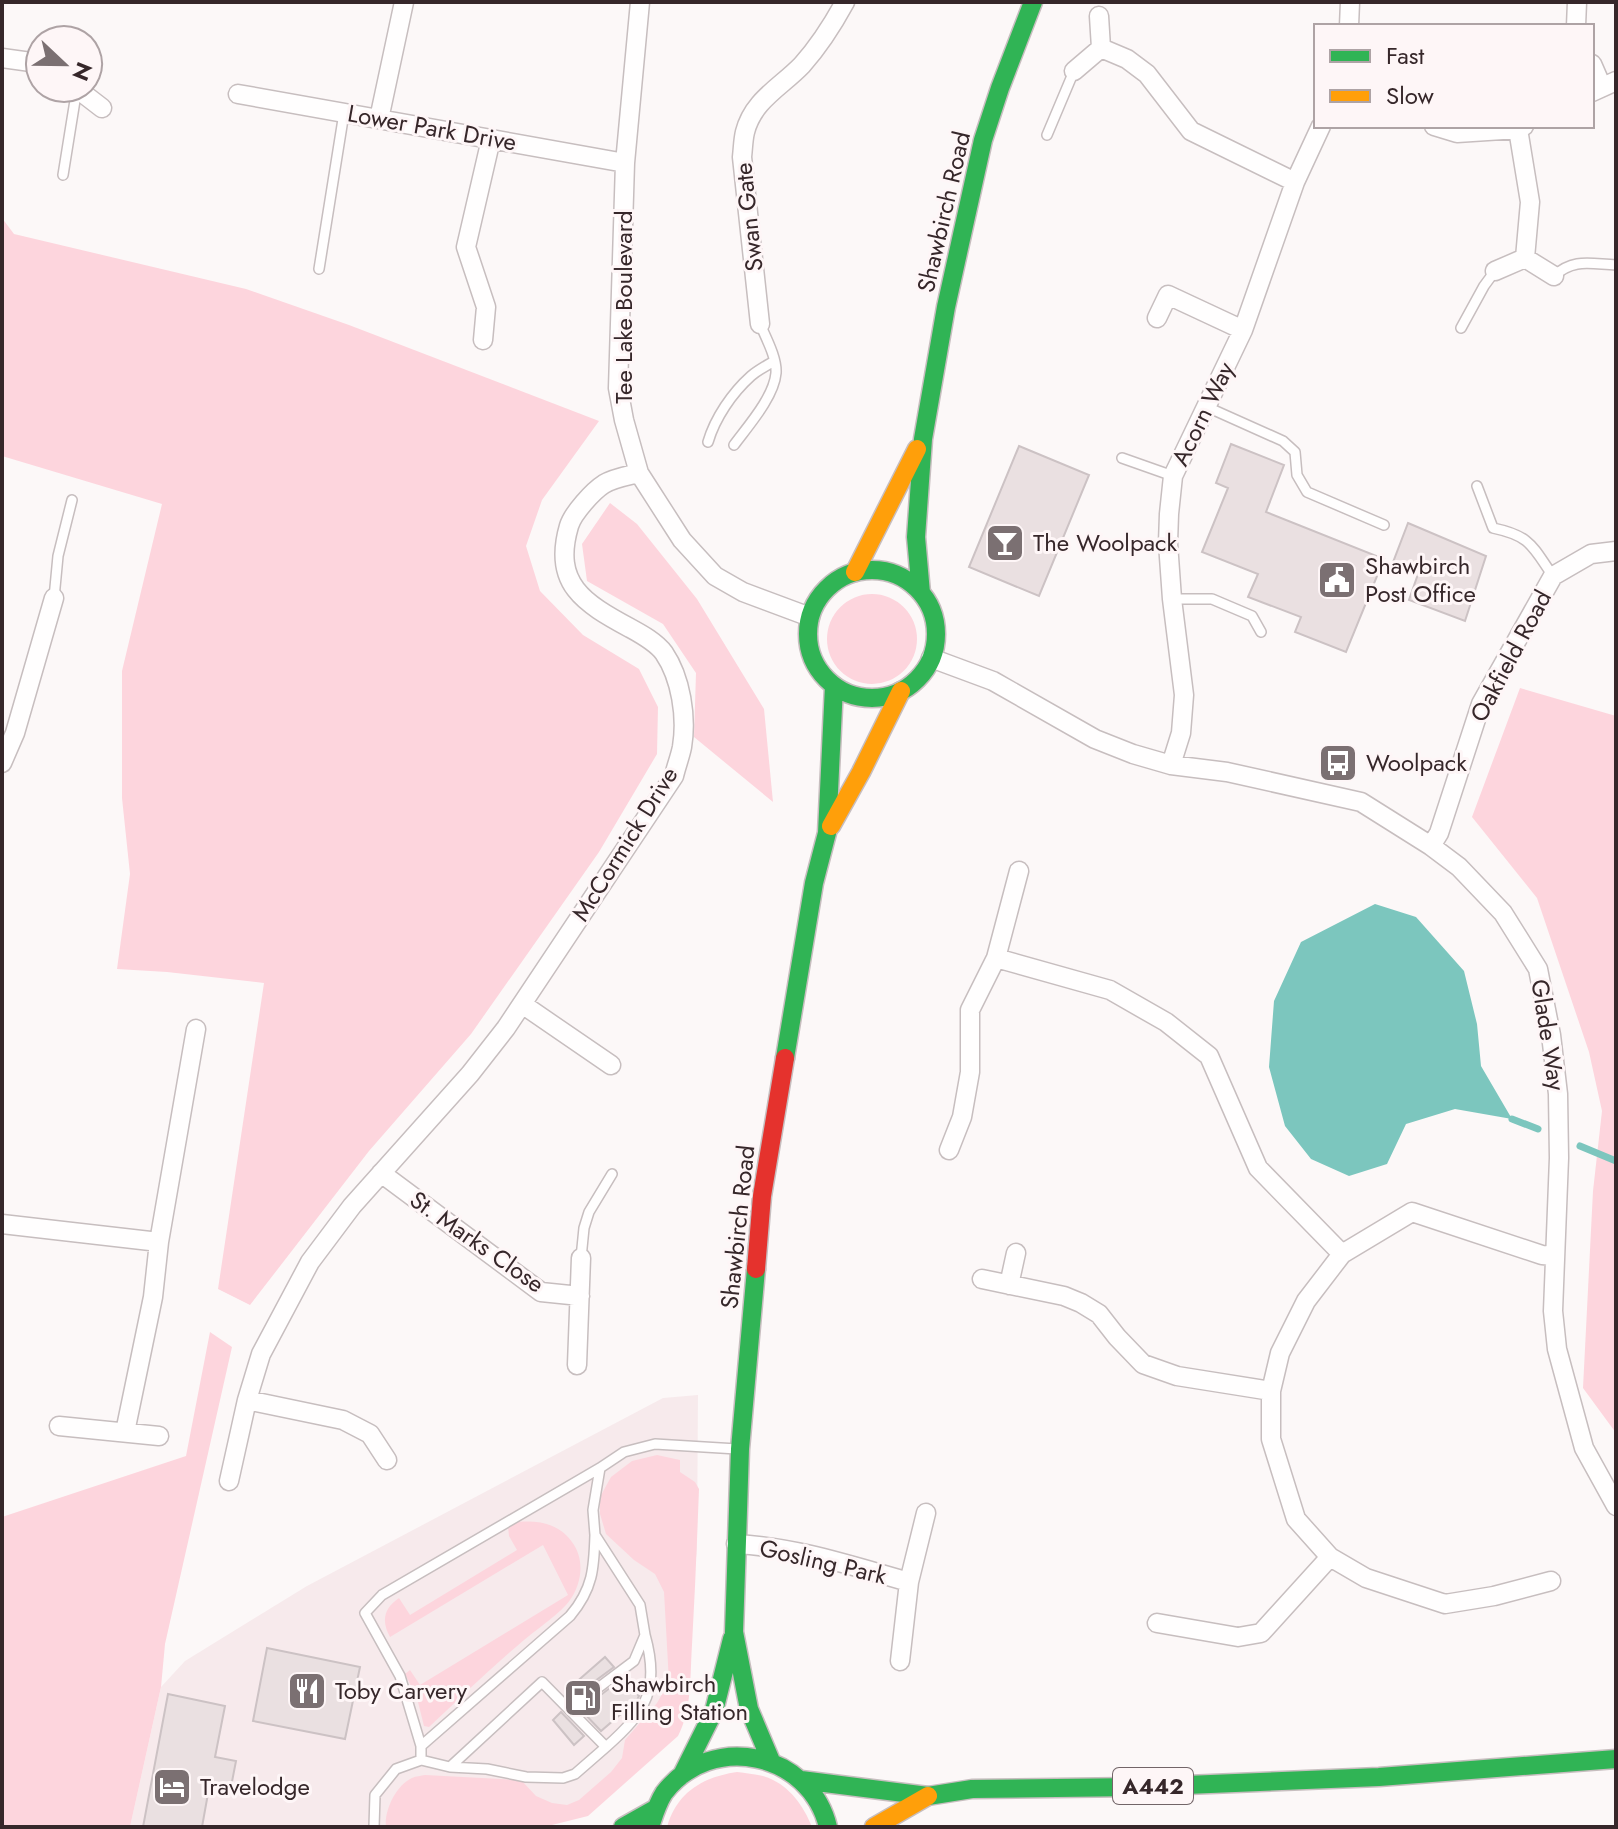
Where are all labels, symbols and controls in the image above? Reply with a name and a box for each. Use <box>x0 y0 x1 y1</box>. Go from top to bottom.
north arrow <box>24 24 104 104</box>
legend <box>1314 24 1594 128</box>
text: Fast <box>1386 38 1424 73</box>
text: N <box>64 57 101 86</box>
text: Slow <box>1386 78 1434 113</box>
street label: Lower Park Drive <box>345 95 519 160</box>
street label: Shawbirch Road <box>908 128 979 296</box>
street label: Swan Gate <box>725 161 772 273</box>
street label: Tee Lake Boulevard <box>606 210 641 404</box>
street label: Acorn Way <box>1162 355 1243 472</box>
bar icon: The Woolpack <box>984 522 1026 564</box>
place label: The Woolpack <box>1033 525 1178 560</box>
place label: Shawbirch Post Office <box>1365 548 1476 611</box>
public building icon: Shawbirch Post Office <box>1316 559 1358 601</box>
street label: Oakfield Road <box>1461 584 1560 728</box>
bus stop icon: Woolpack <box>1317 742 1359 784</box>
place label: Woolpack <box>1366 745 1467 780</box>
street label: McCormick Drive <box>563 760 686 928</box>
street label: Glade Way <box>1522 977 1575 1094</box>
street label: Shawbirch Road <box>712 1143 763 1310</box>
street label: St. Marks Close <box>403 1182 552 1301</box>
street label: Gosling Park <box>756 1530 891 1593</box>
place label: Shawbirch Filling Station <box>611 1666 748 1729</box>
restaurant icon: Toby Carvery <box>286 1670 328 1712</box>
place label: Toby Carvery <box>335 1673 467 1708</box>
fuel station icon: Shawbirch Filling Station <box>562 1677 604 1719</box>
hotel icon: Travelodge <box>151 1766 193 1808</box>
road number: A442 <box>1113 1768 1193 1804</box>
place label: Travelodge <box>200 1769 310 1804</box>

